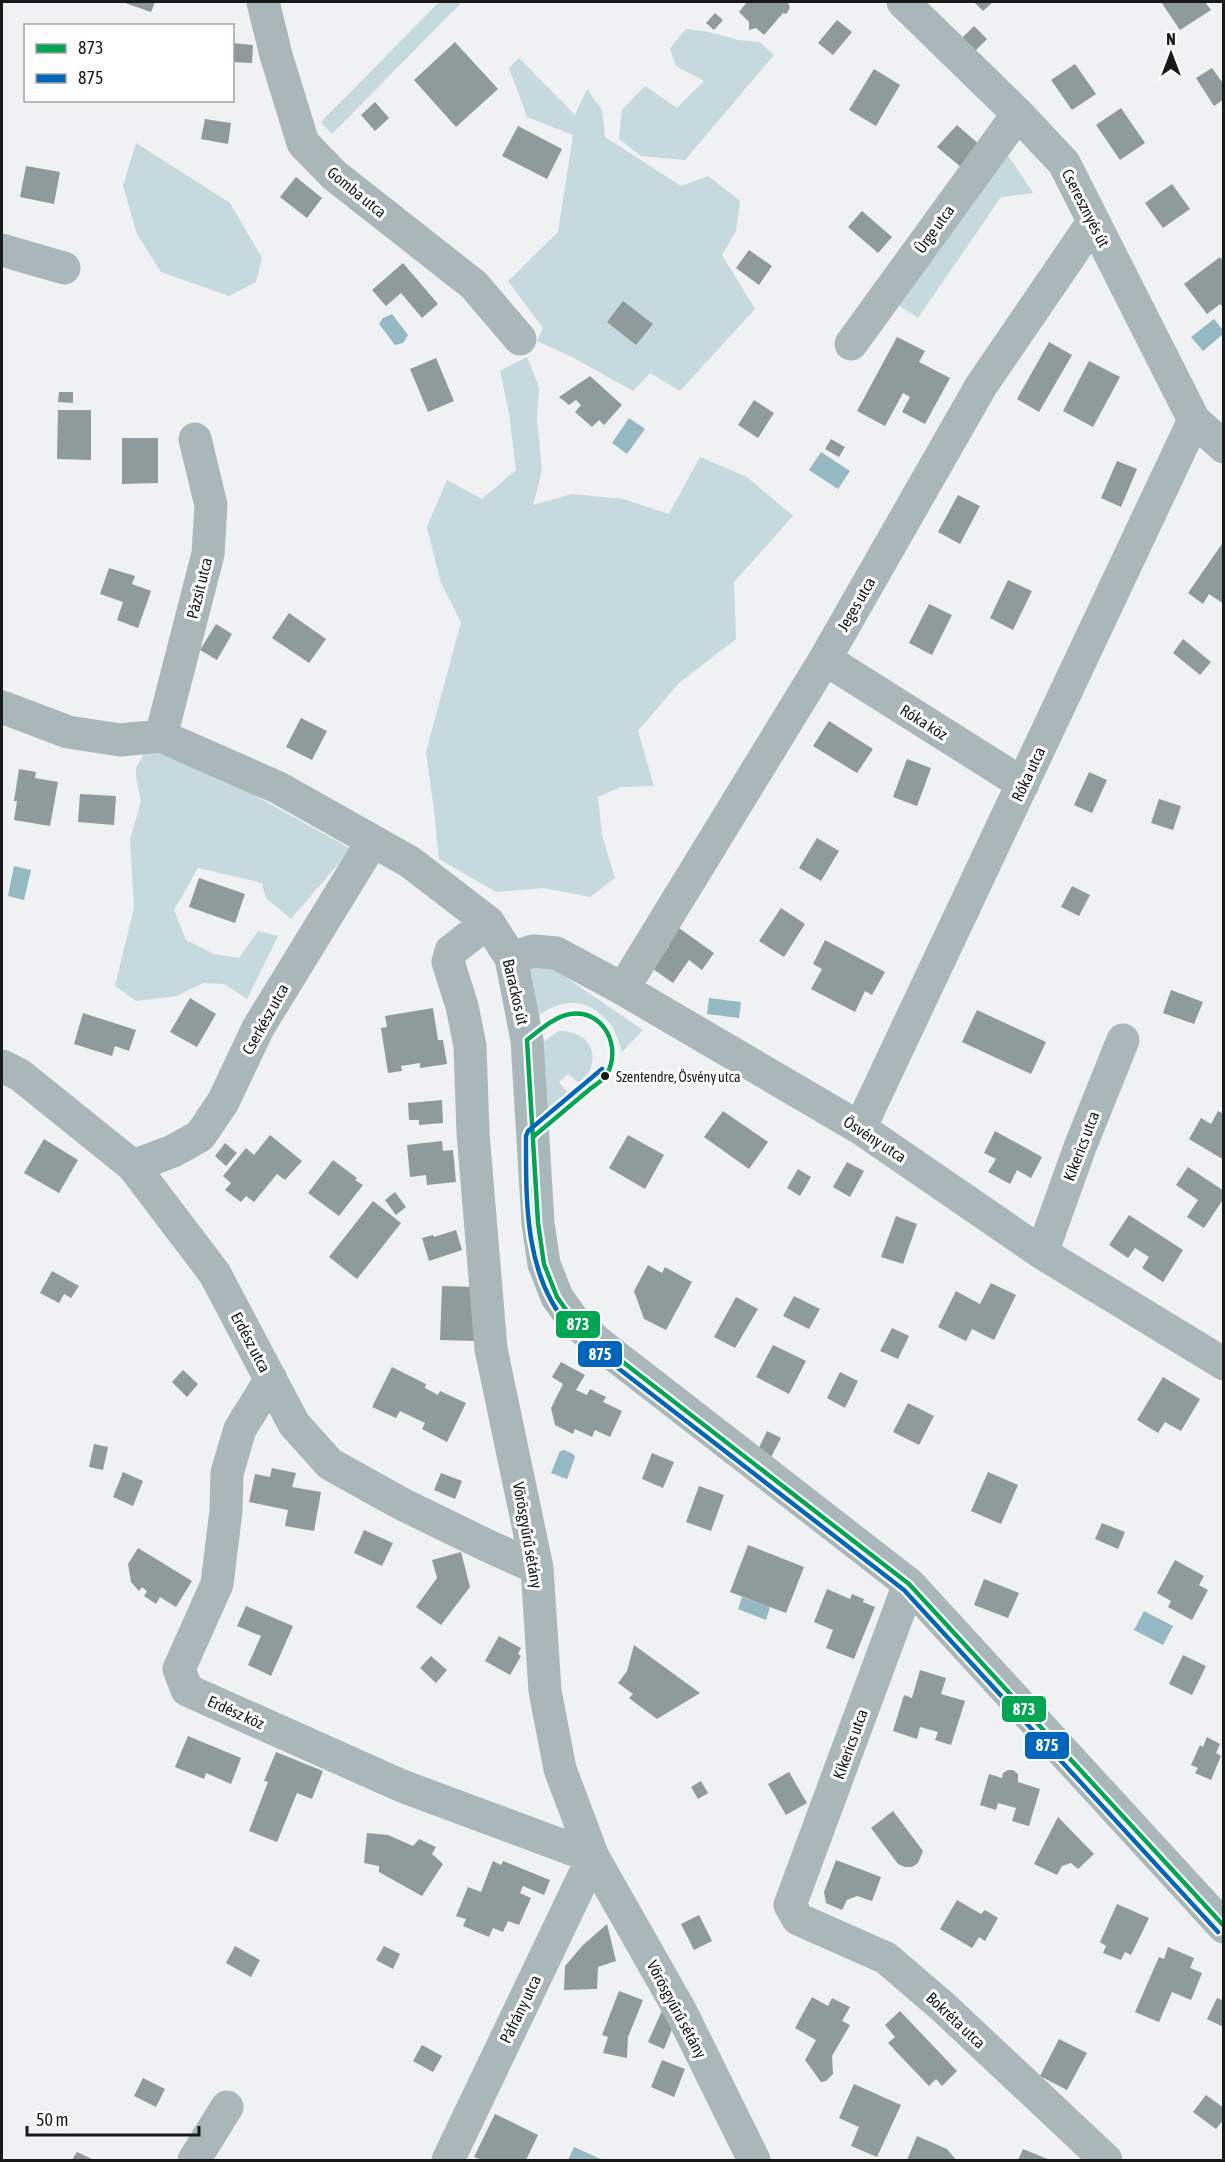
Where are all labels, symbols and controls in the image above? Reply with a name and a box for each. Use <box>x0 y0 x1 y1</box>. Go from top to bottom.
legend <box>24 24 234 102</box>
north arrow <box>1141 24 1201 84</box>
text: N <box>1166 30 1176 48</box>
text: 873 <box>78 37 103 58</box>
text: 875 <box>78 67 103 88</box>
street label: Gomba utca <box>324 163 390 221</box>
street label: Cseresznyés út <box>1058 166 1114 251</box>
street label: Ürge utca <box>910 201 958 257</box>
street label: Pázsit utca <box>183 556 215 620</box>
street label: Jeges utca <box>833 574 880 635</box>
street label: Róka köz <box>897 701 951 744</box>
street label: Róka utca <box>1008 744 1048 804</box>
street label: Barackos út <box>500 957 532 1027</box>
street label: Cserkész utca <box>238 981 292 1057</box>
place label: Szentendre, Ösvény utca <box>616 1069 740 1085</box>
marker: Szentendre, Ösvény utca <box>599 1070 611 1082</box>
street label: Kikerics utca <box>1059 1109 1103 1183</box>
street label: Ösvény utca <box>840 1112 910 1167</box>
street label: Erdész utca <box>228 1309 274 1375</box>
line badge: 873 <box>555 1310 601 1339</box>
text: 873 <box>567 1315 589 1333</box>
line badge: 875 <box>577 1340 623 1368</box>
text: 875 <box>589 1345 612 1363</box>
street label: Vörösgyűrű sétány <box>509 1480 546 1590</box>
street label: Erdész köz <box>205 1692 267 1732</box>
line badge: 873 <box>1001 1695 1047 1723</box>
text: 873 <box>1013 1700 1035 1718</box>
street label: Kikerics utca <box>829 1707 871 1781</box>
line badge: 875 <box>1024 1731 1070 1760</box>
text: 875 <box>1036 1736 1059 1754</box>
street label: Vörösgyűrű sétány <box>643 1957 710 2062</box>
street label: Páfrány utca <box>496 1972 545 2046</box>
street label: Bokréta utca <box>923 1988 989 2052</box>
scale bar <box>27 2099 200 2137</box>
text: 50 m <box>36 2109 68 2130</box>

